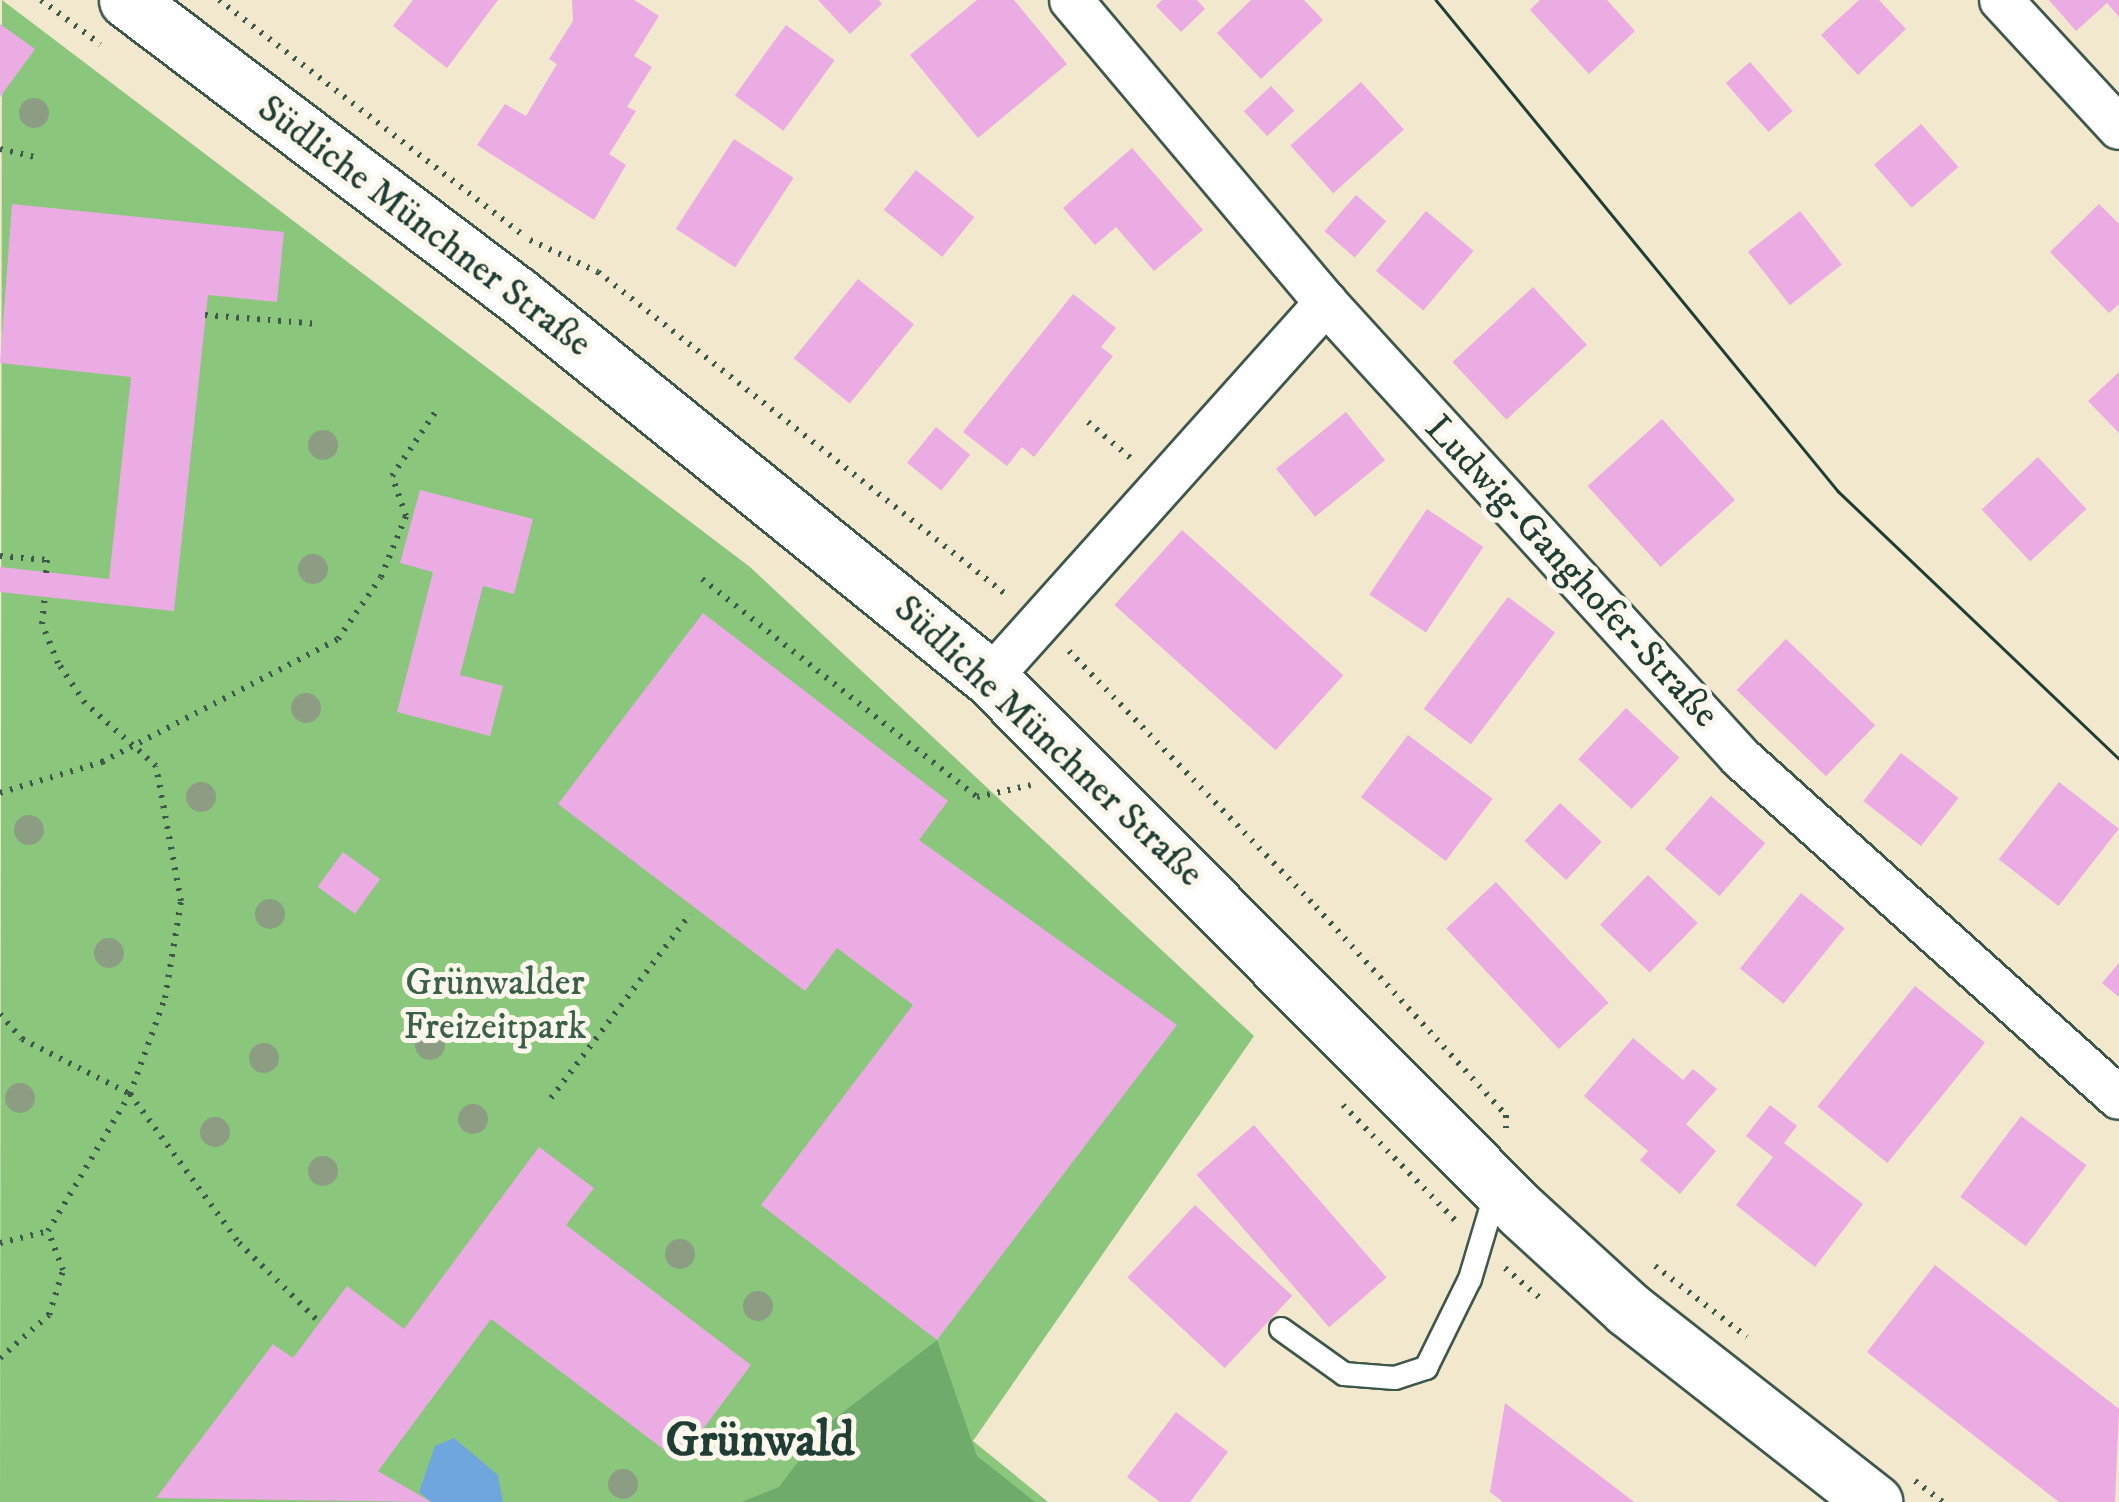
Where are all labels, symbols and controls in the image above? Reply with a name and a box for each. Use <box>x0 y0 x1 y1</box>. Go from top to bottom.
street label: Südliche Münchner Straße <box>248 87 600 367</box>
street label: Ludwig-Ganghofer-Straße <box>1414 406 1728 738</box>
street label: Südliche Münchner Straße <box>884 587 1212 897</box>
park label: Grünwalder Freizeitpark <box>403 961 587 1050</box>
district label: Grünwald <box>666 1413 854 1471</box>

